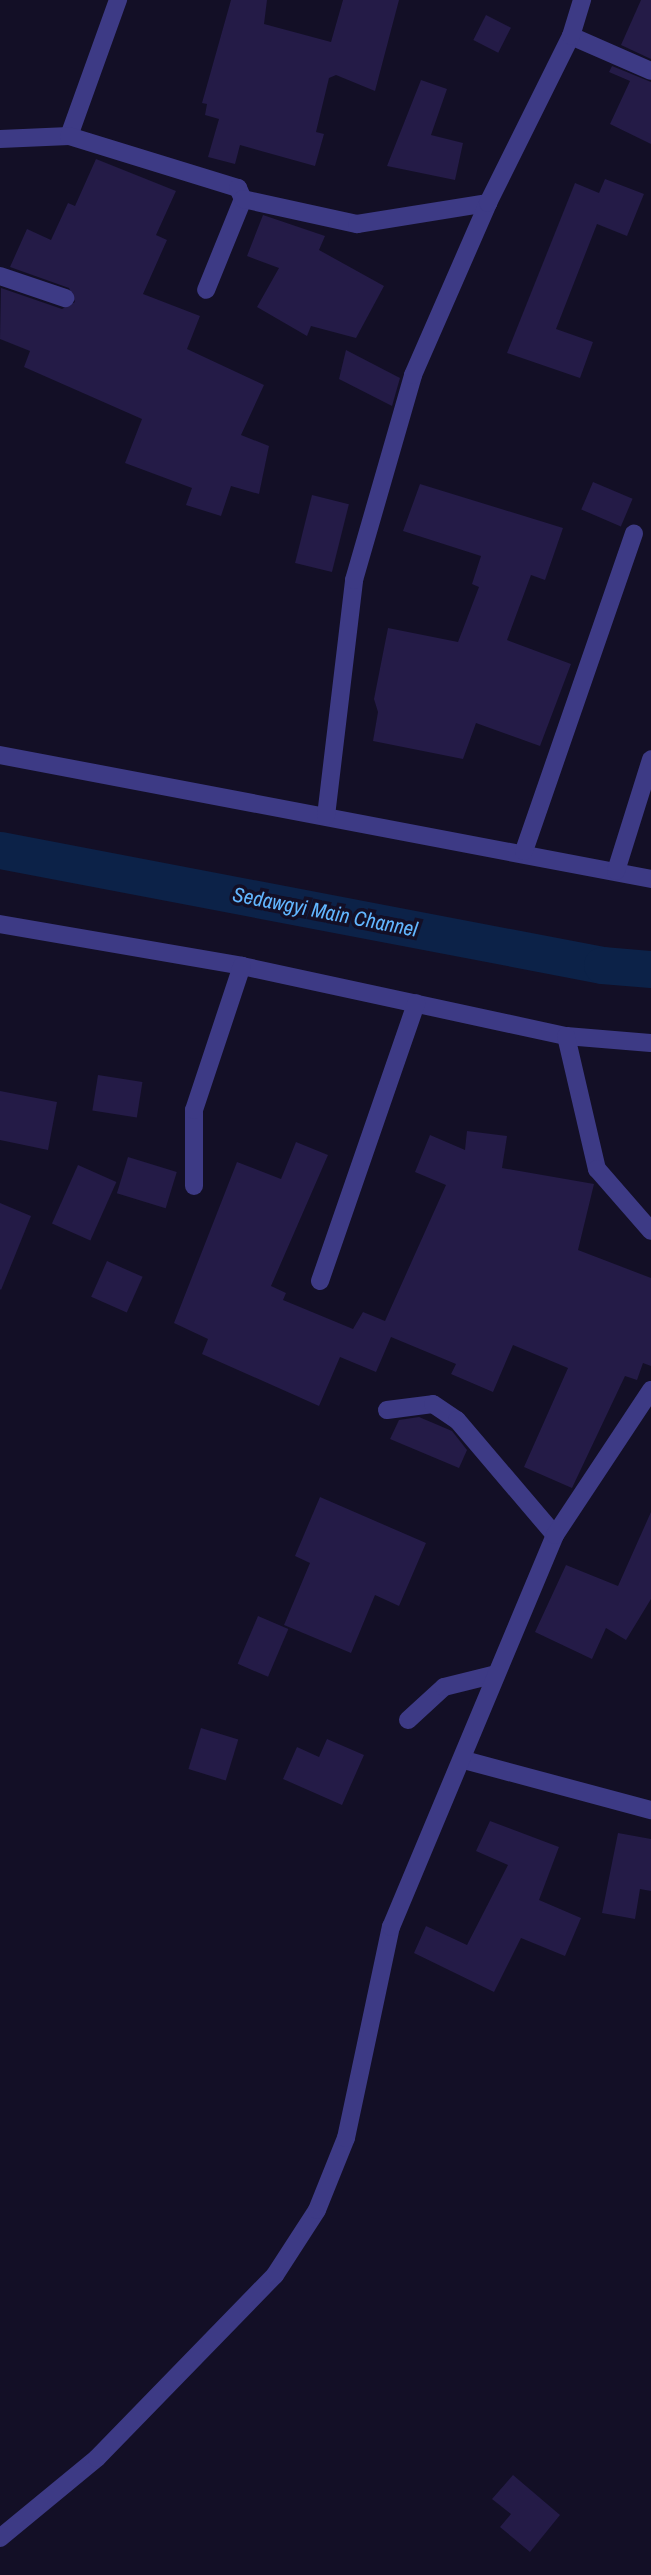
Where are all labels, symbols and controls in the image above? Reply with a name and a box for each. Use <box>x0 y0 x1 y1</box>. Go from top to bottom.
water label: Sedawgyi Main Channel <box>231 882 419 942</box>

